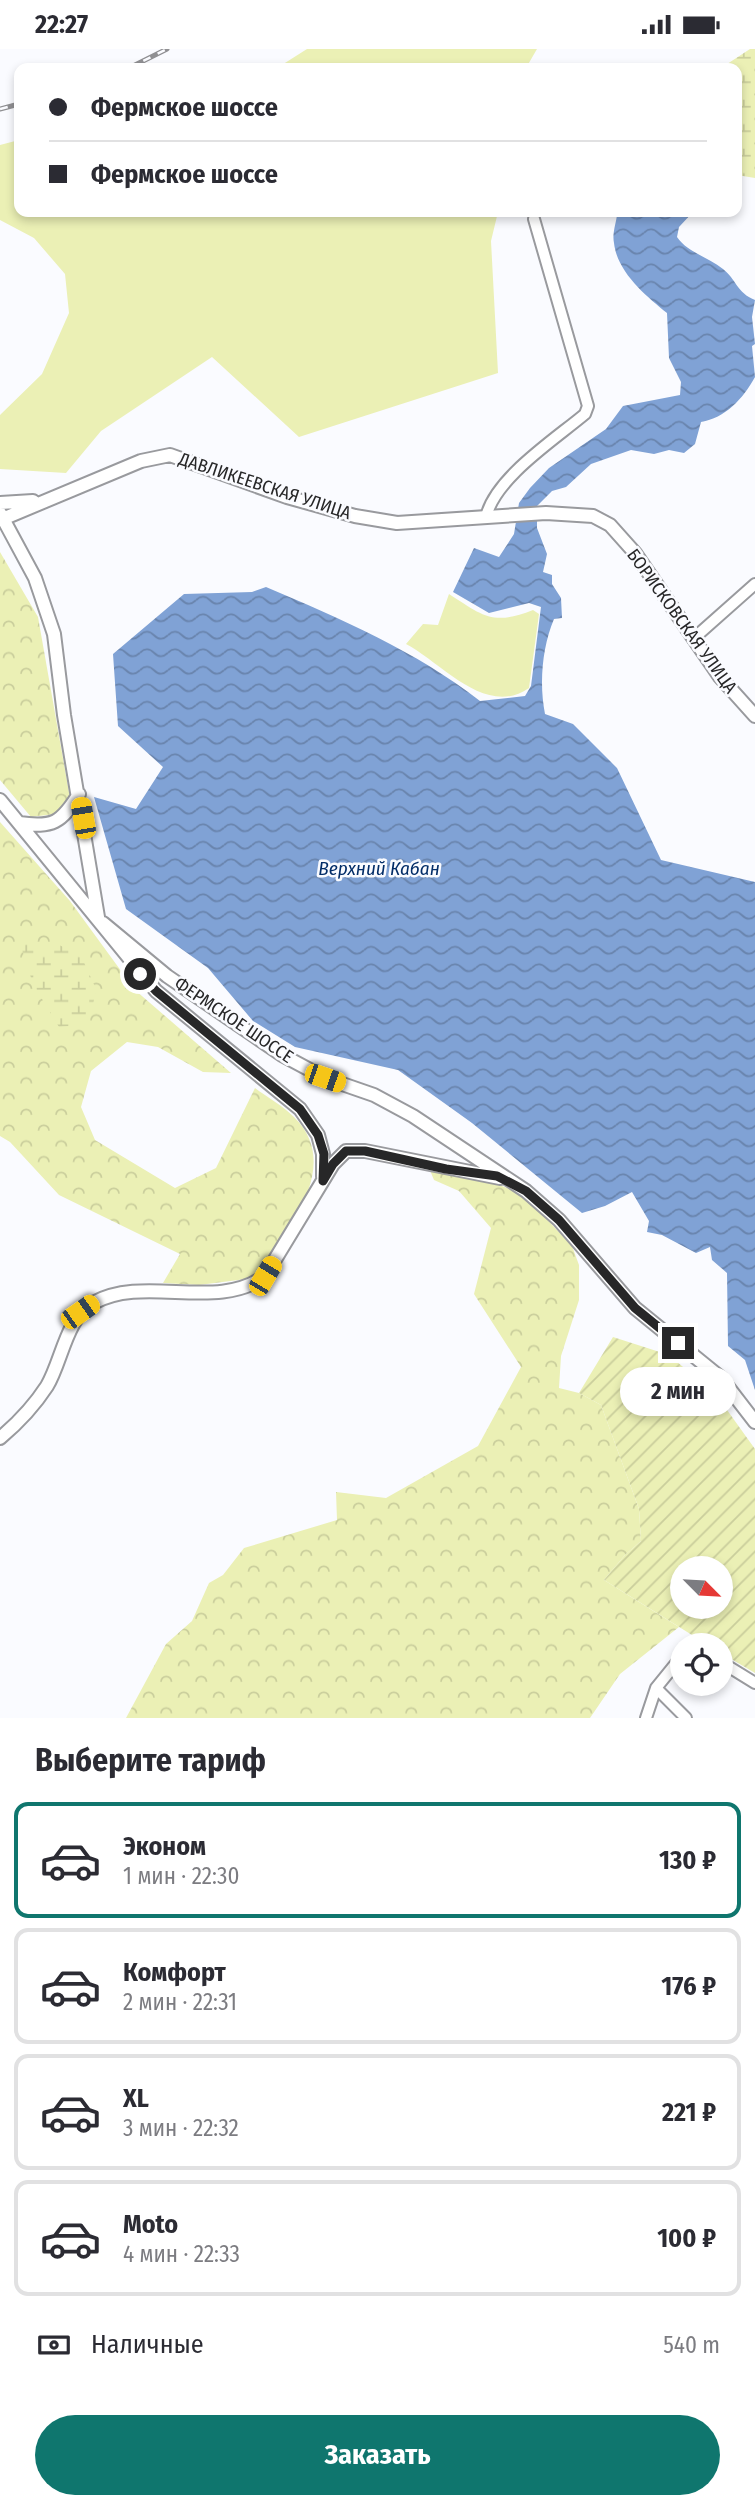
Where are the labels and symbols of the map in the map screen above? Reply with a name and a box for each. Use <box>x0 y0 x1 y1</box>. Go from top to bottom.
street label: ДАВЛИКЕЕВСКАЯ УЛИЦА <box>175 447 354 524</box>
street label: БОРИСКОВСКАЯ УЛИЦА <box>622 544 742 698</box>
car <box>70 795 97 841</box>
water label: Верхний Кабан <box>318 857 440 880</box>
route start <box>124 958 156 990</box>
street label: ФЕРМСКОЕ ШОССЕ <box>171 972 297 1068</box>
car <box>302 1061 349 1095</box>
car <box>246 1253 285 1299</box>
car <box>57 1291 104 1333</box>
route end <box>662 1327 694 1359</box>
callout: 2 мин <box>620 1367 736 1417</box>
north arrow <box>670 1556 733 1619</box>

